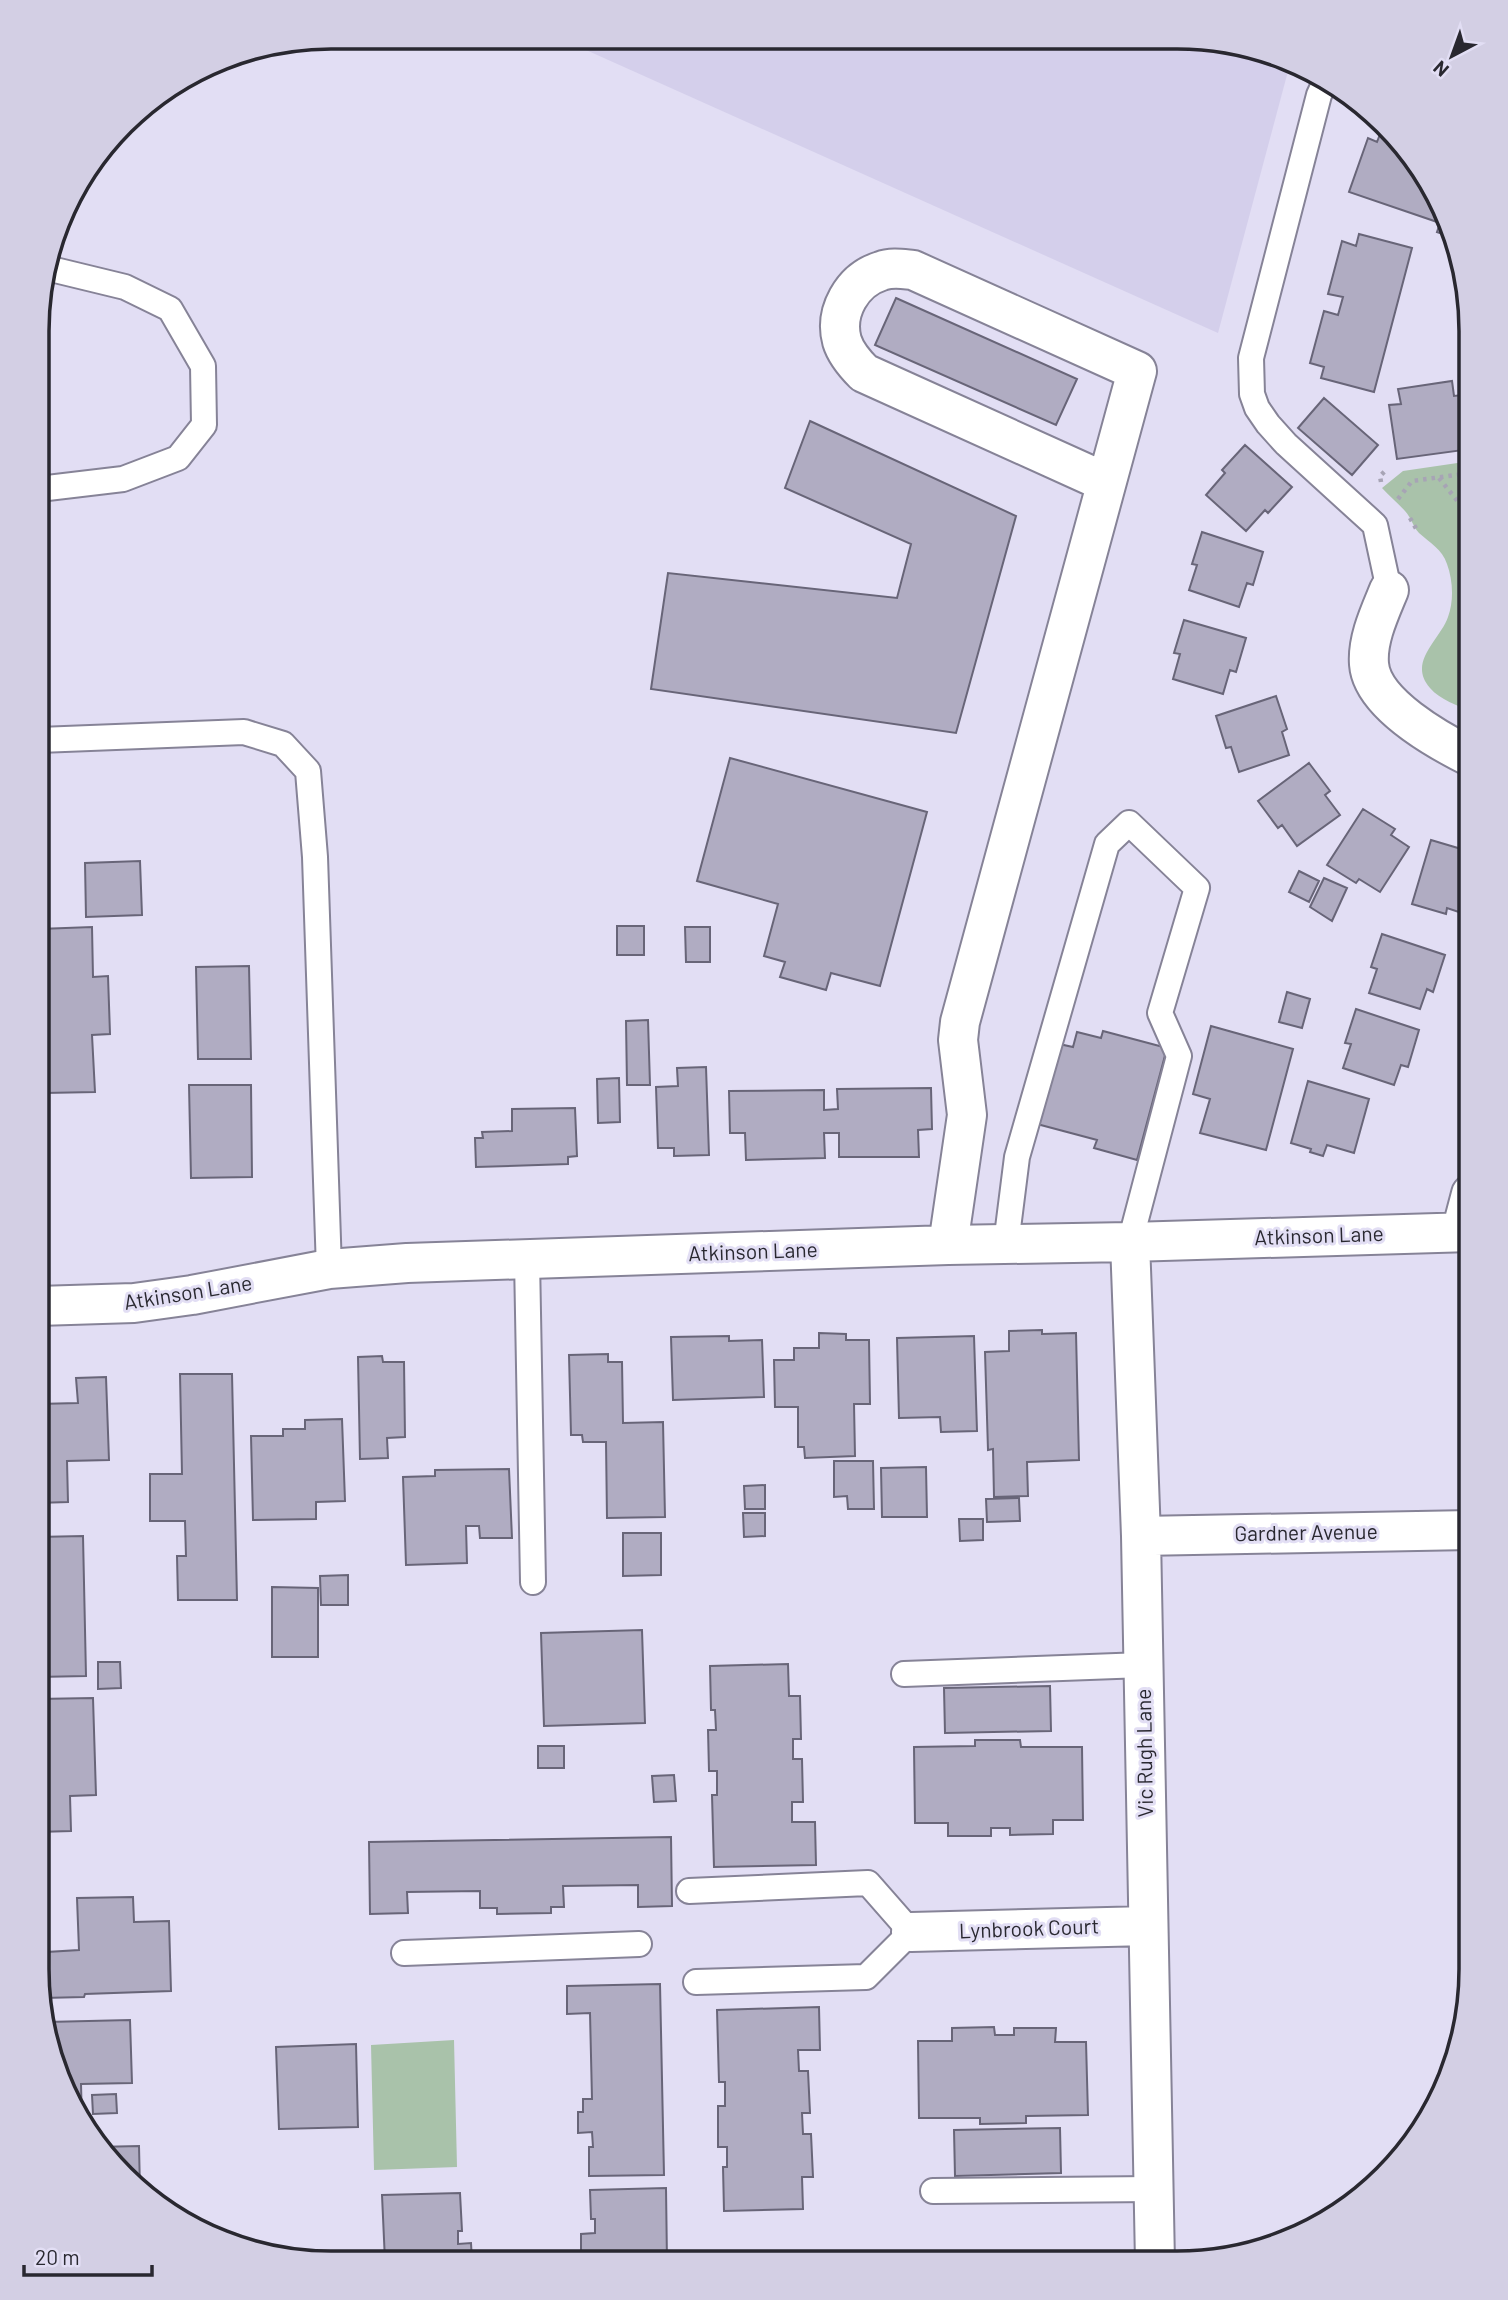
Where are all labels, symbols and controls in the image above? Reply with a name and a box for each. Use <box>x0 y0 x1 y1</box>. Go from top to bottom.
north arrow <box>1417 21 1487 91</box>
text: N <box>1428 56 1453 82</box>
street label: Atkinson Lane <box>1254 1220 1384 1249</box>
street label: Atkinson Lane <box>688 1236 818 1265</box>
street label: Atkinson Lane <box>122 1269 254 1314</box>
street label: Gardner Avenue <box>1234 1518 1378 1545</box>
street label: Vic Rugh Lane <box>1130 1688 1157 1818</box>
street label: Lynbrook Court <box>958 1913 1099 1942</box>
scale bar <box>24 2234 152 2278</box>
text: 20 m <box>35 2244 80 2269</box>

